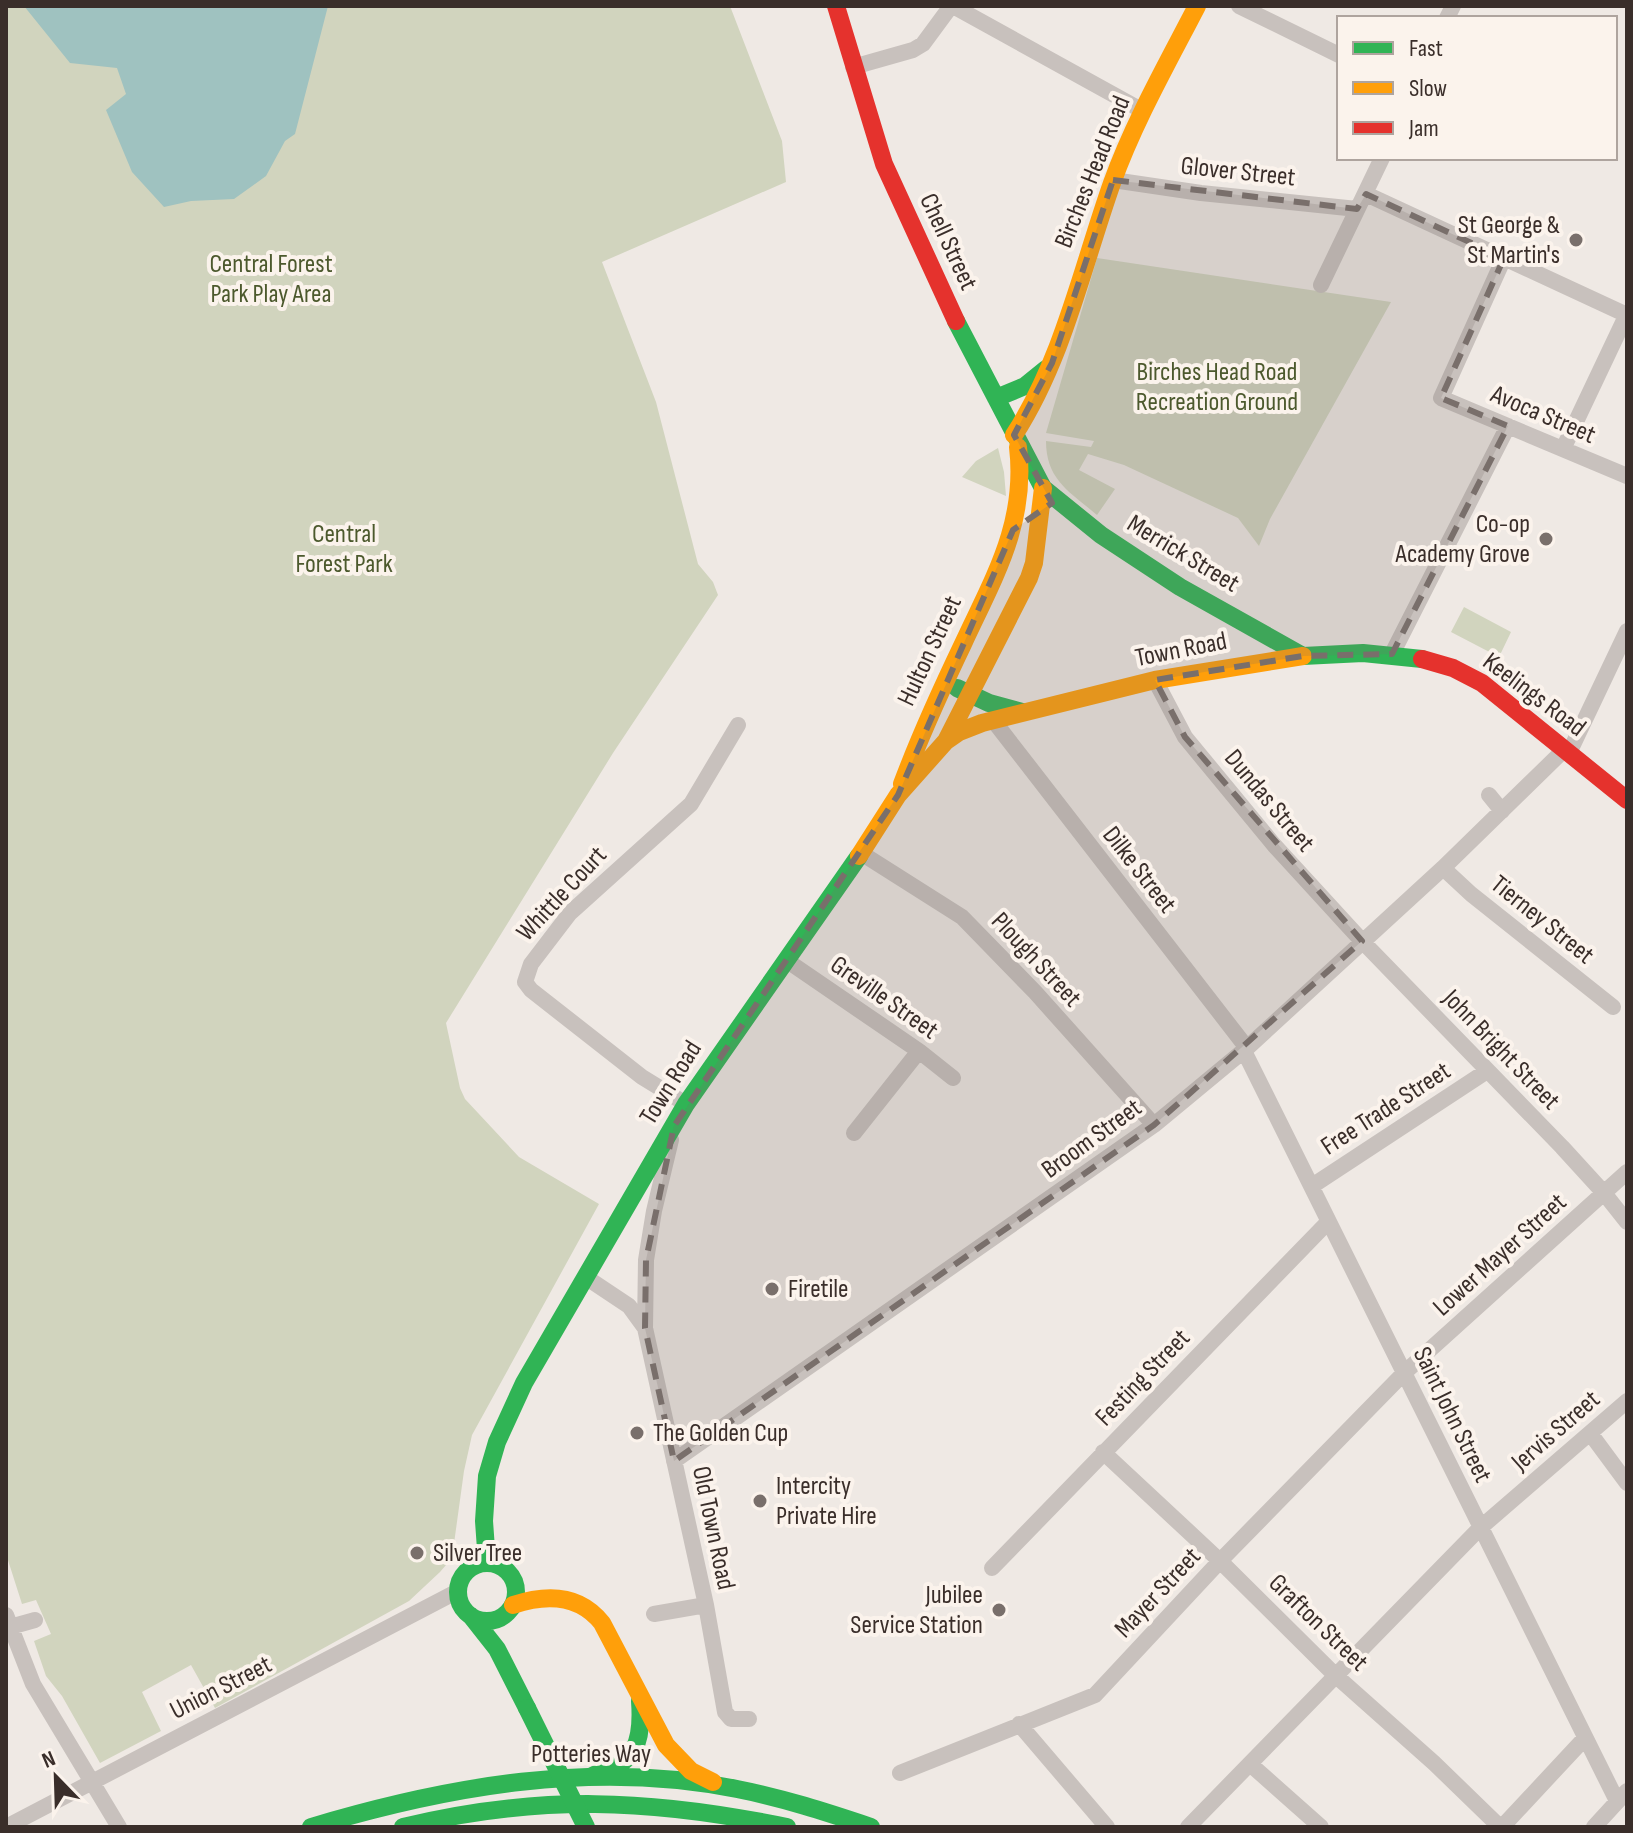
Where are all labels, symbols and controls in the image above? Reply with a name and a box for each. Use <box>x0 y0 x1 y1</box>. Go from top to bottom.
legend <box>1337 16 1617 160</box>
text: Fast <box>1409 34 1443 63</box>
text: Slow <box>1409 74 1447 103</box>
street label: Birches Head Road <box>1048 92 1138 252</box>
text: Jam <box>1408 114 1439 143</box>
street label: Glover Street <box>1179 151 1297 193</box>
street label: Chell Street <box>912 189 984 295</box>
place label: St George & St Martin's <box>1458 210 1560 271</box>
marker: St George & St Martin's <box>1567 231 1585 249</box>
park label: Central Forest Park Play Area <box>209 249 333 310</box>
park label: Birches Head Road Recreation Ground <box>1136 357 1298 418</box>
street label: Avoca Street <box>1485 379 1600 451</box>
street label: Merrick Street <box>1121 509 1245 600</box>
place label: Co-op Academy Grove <box>1394 509 1530 570</box>
park label: Central Forest Park <box>295 519 393 580</box>
marker: Co-op Academy Grove <box>1537 530 1555 548</box>
street label: Hulton Street <box>891 591 969 711</box>
street label: Town Road <box>1133 626 1229 674</box>
street label: Keelings Road <box>1476 646 1592 744</box>
street label: Dundas Street <box>1217 744 1321 858</box>
street label: Dilke Street <box>1096 820 1182 920</box>
street label: Whittle Court <box>510 840 614 948</box>
street label: Tierney Street <box>1484 869 1600 971</box>
street label: Plough Street <box>984 906 1088 1014</box>
street label: Greville Street <box>824 950 944 1046</box>
street label: John Bright Street <box>1435 983 1566 1117</box>
street label: Town Road <box>633 1035 709 1131</box>
street label: Free Trade Street <box>1316 1056 1457 1162</box>
street label: Broom Street <box>1036 1092 1148 1186</box>
street label: Lower Mayer Street <box>1427 1187 1573 1323</box>
place label: Firetile <box>788 1274 849 1305</box>
marker: Firetile <box>763 1280 781 1298</box>
street label: Festing Street <box>1089 1323 1197 1433</box>
street label: Saint John Street <box>1406 1342 1498 1488</box>
street label: Jervis Street <box>1505 1384 1606 1478</box>
place label: The Golden Cup <box>653 1418 788 1449</box>
marker: The Golden Cup <box>628 1424 646 1442</box>
street label: Old Town Road <box>685 1463 741 1593</box>
place label: Intercity Private Hire <box>776 1471 877 1532</box>
marker: Intercity Private Hire <box>751 1492 769 1510</box>
place label: Silver Tree <box>433 1538 522 1569</box>
street label: Mayer Street <box>1108 1541 1208 1645</box>
marker: Silver Tree <box>408 1544 426 1562</box>
street label: Grafton Street <box>1262 1568 1374 1678</box>
place label: Jubilee Service Station <box>850 1580 983 1641</box>
marker: Jubilee Service Station <box>990 1601 1008 1619</box>
street label: Union Street <box>165 1649 277 1727</box>
north arrow <box>16 1737 96 1817</box>
street label: Potteries Way <box>531 1739 651 1770</box>
text: N <box>38 1745 59 1775</box>

